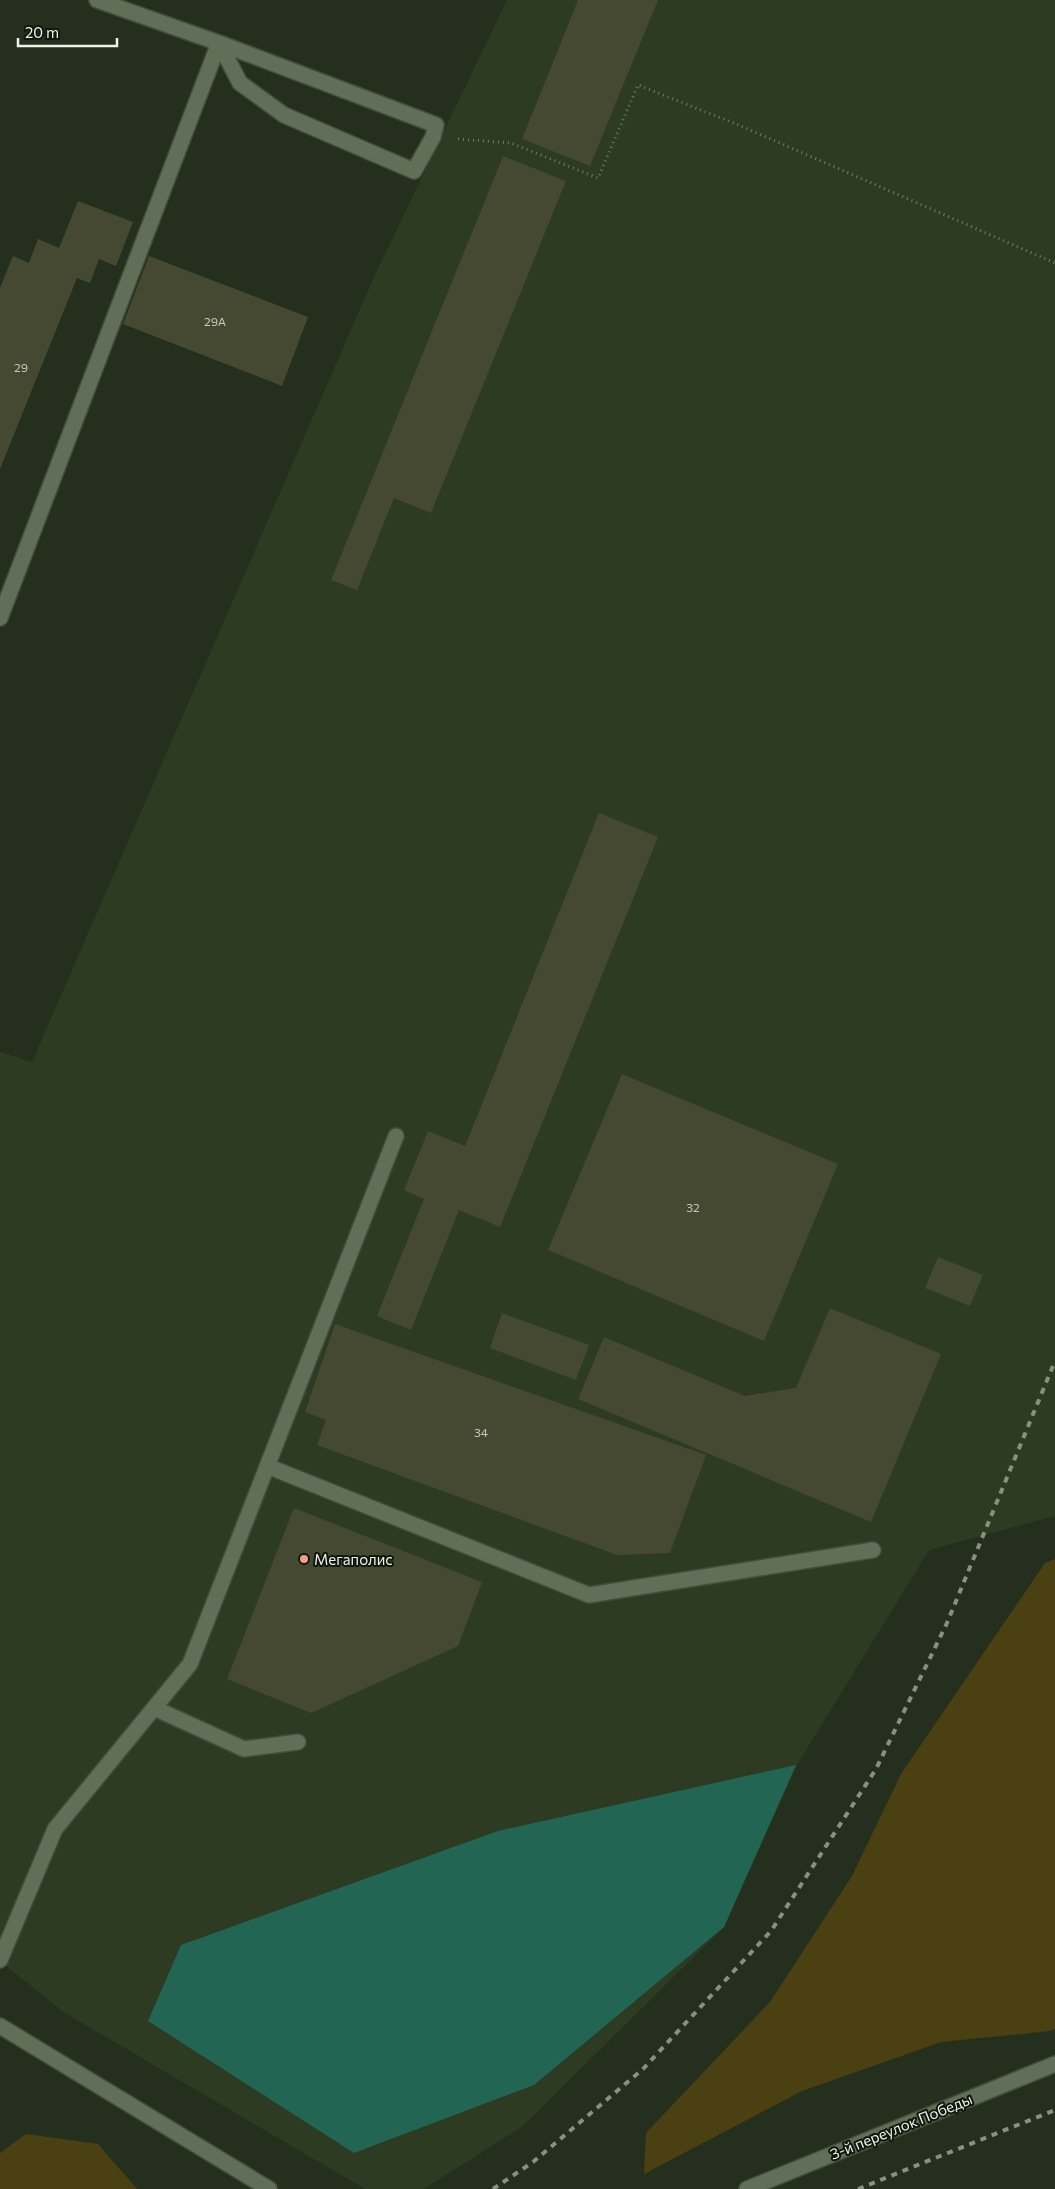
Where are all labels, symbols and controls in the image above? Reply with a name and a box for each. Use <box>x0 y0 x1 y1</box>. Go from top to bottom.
scale bar <box>18 15 116 47</box>
text: 20 m <box>25 23 59 41</box>
house number: 29А <box>204 314 226 328</box>
house number: 29 <box>14 360 28 374</box>
house number: 32 <box>686 1200 700 1214</box>
house number: 34 <box>474 1425 488 1439</box>
place label: Мегаполис <box>314 1550 393 1568</box>
marker: Мегаполис <box>298 1553 310 1565</box>
street label: 3-й переулок Победы <box>827 2089 975 2163</box>

